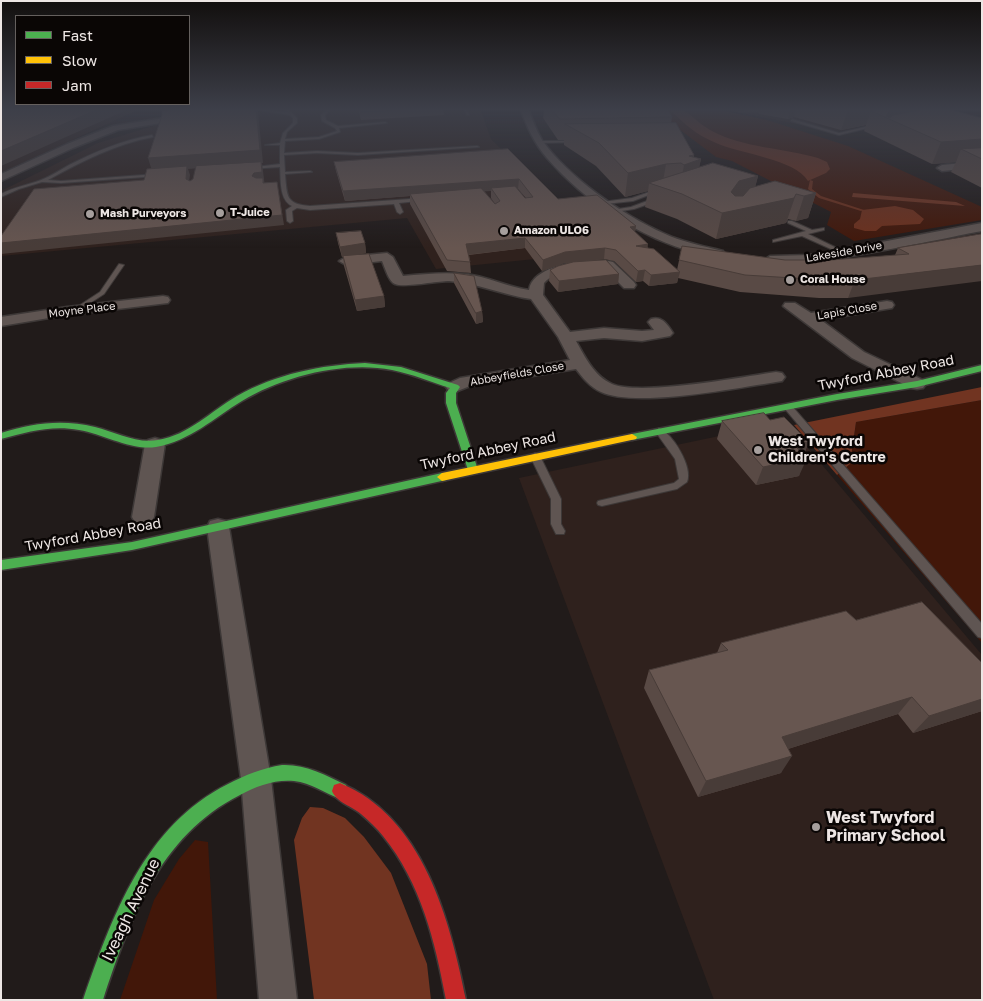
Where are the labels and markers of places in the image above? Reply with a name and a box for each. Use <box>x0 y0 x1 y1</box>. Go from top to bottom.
place label: T-Juice <box>230 206 270 220</box>
place label: Mash Purveyors <box>100 207 186 221</box>
marker: T-Juice <box>214 207 226 219</box>
marker: Mash Purveyors <box>84 208 96 220</box>
place label: Amazon ULO6 <box>514 224 589 238</box>
marker: Amazon ULO6 <box>498 225 510 237</box>
place label: Coral House <box>800 273 866 287</box>
marker: Coral House <box>784 274 796 286</box>
place label: West Twyford Children's Centre <box>768 434 886 467</box>
marker: West Twyford Children's Centre <box>752 444 764 456</box>
place label: West Twyford Primary School <box>826 808 945 846</box>
marker: West Twyford Primary School <box>810 821 822 833</box>

